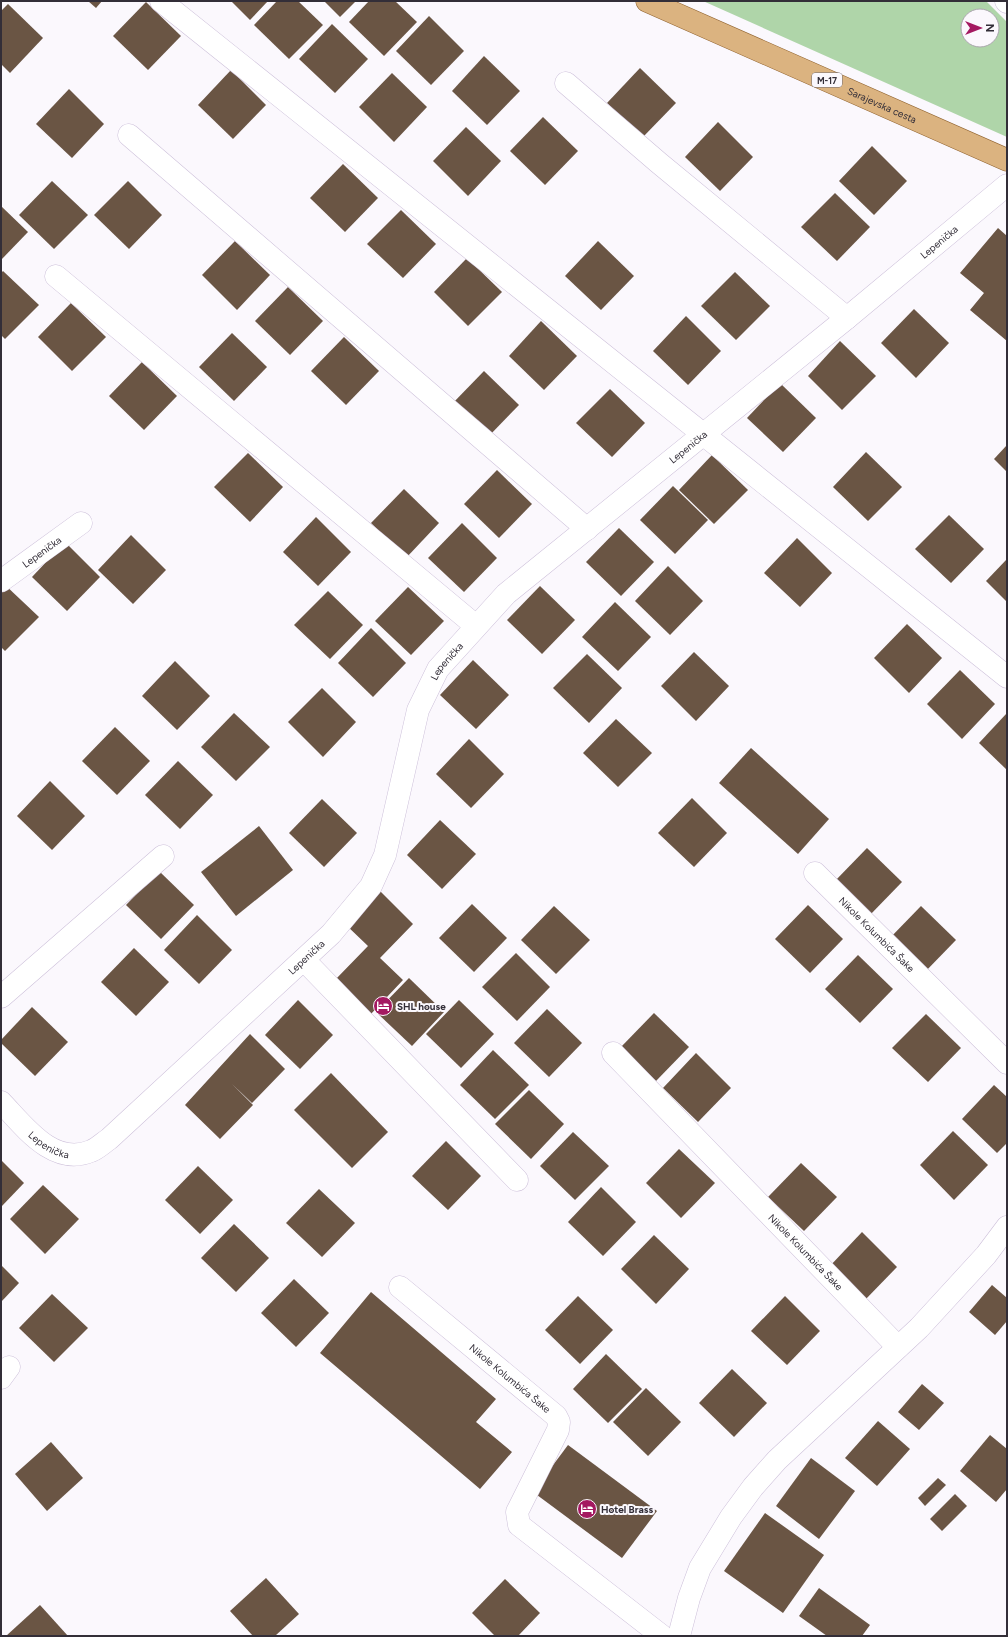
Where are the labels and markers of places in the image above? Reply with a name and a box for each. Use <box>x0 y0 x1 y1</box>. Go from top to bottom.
hotel icon: SHL house <box>372 995 394 1017</box>
place label: SHL house <box>397 1000 446 1013</box>
hotel icon: Hotel Brass <box>576 1498 598 1520</box>
place label: Hotel Brass <box>601 1503 654 1516</box>

